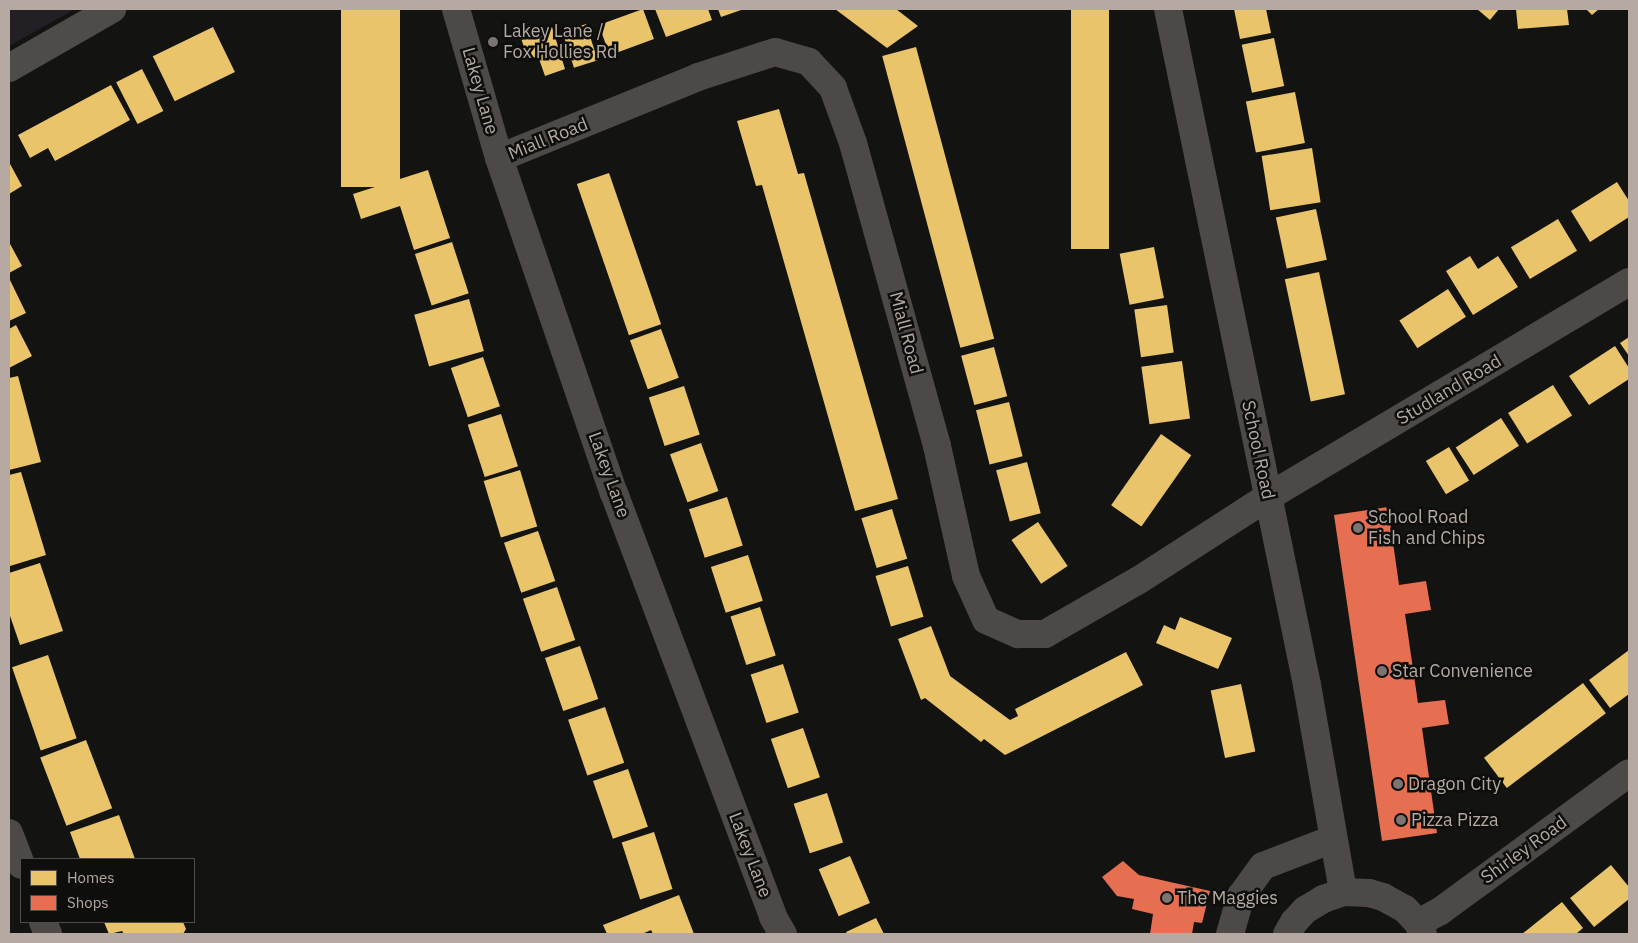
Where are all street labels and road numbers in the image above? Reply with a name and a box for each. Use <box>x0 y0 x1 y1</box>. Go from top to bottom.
street label: Lakey Lane <box>457 45 503 137</box>
street label: Miall Road <box>505 113 591 165</box>
street label: Miall Road <box>885 290 927 376</box>
street label: Studland Road <box>1393 350 1505 430</box>
street label: School Road <box>1237 399 1279 501</box>
street label: Lakey Lane <box>584 429 634 521</box>
street label: Lakey Lane <box>724 809 776 901</box>
street label: Shirley Road <box>1477 812 1571 888</box>

